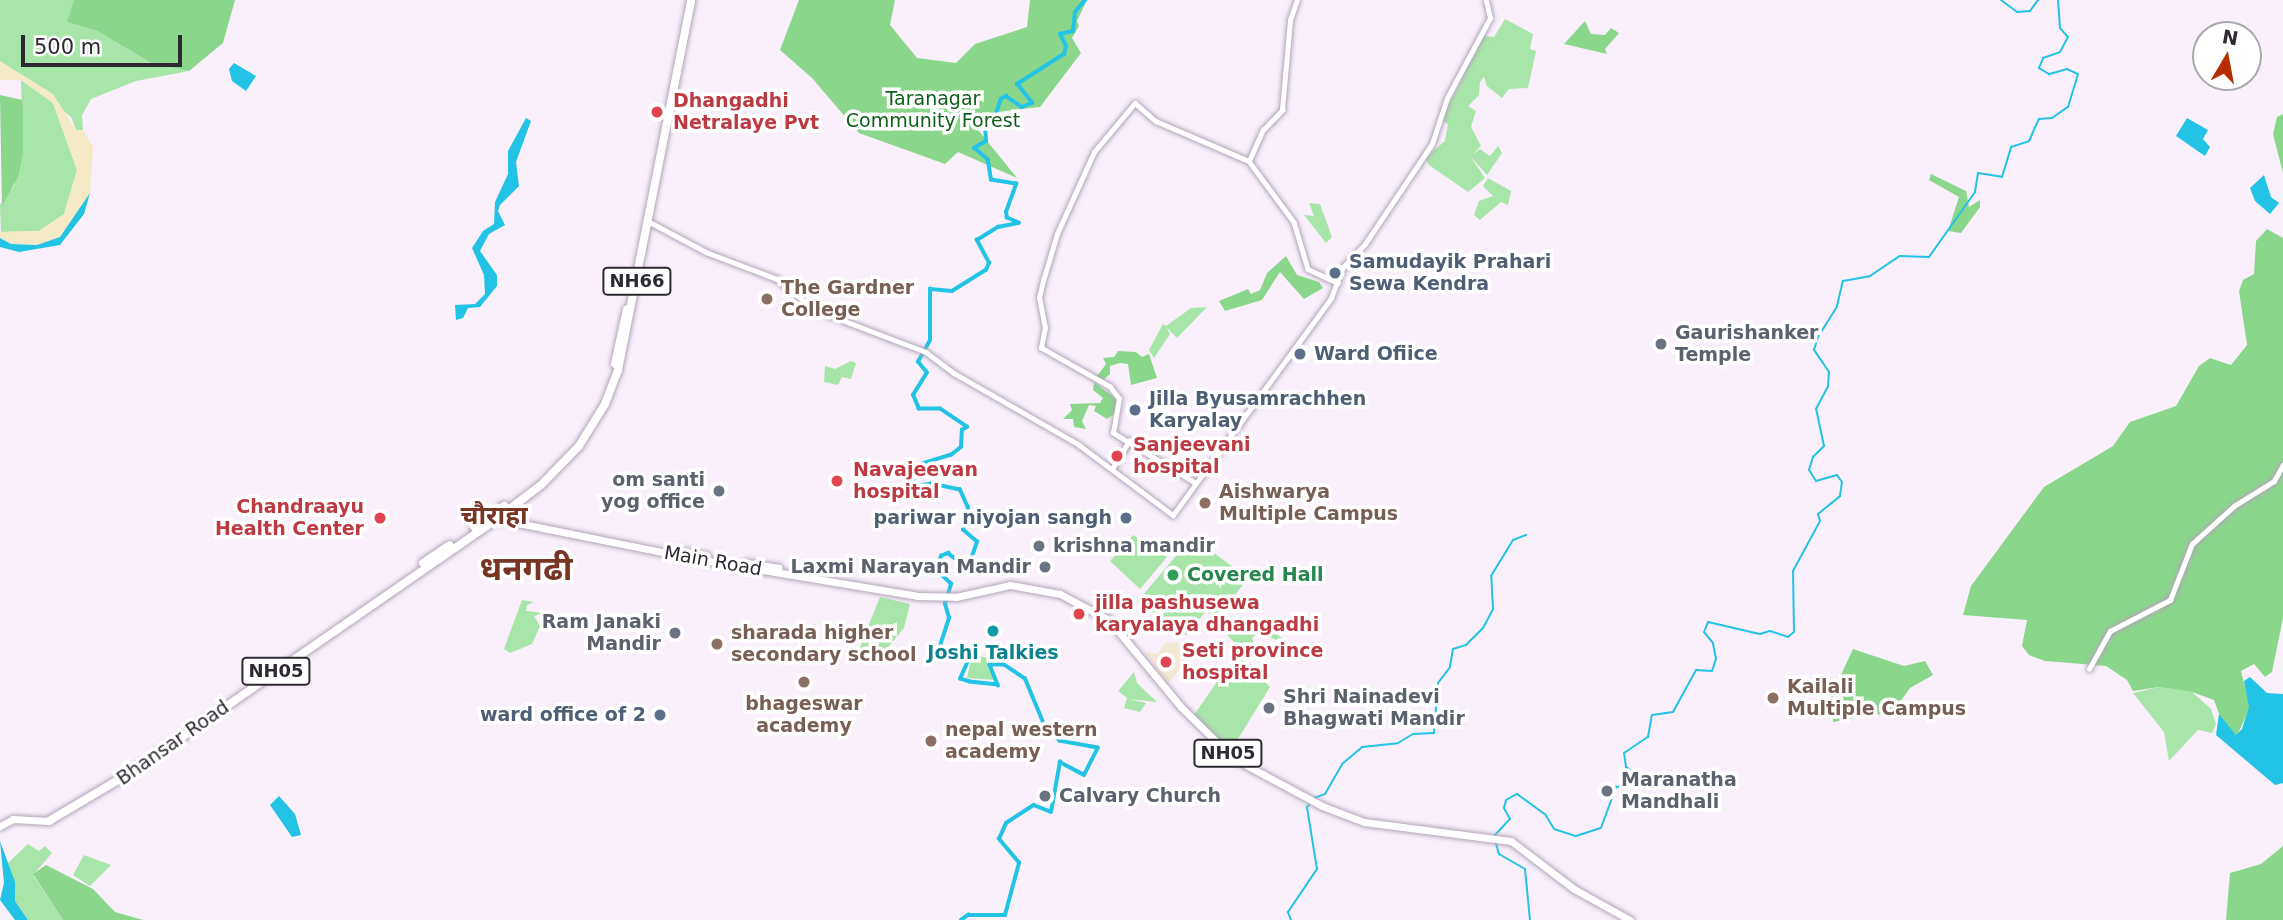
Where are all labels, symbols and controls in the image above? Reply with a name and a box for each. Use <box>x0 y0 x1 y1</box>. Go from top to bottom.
scale bar <box>24 21 186 65</box>
north arrow <box>2192 21 2262 91</box>
text: N <box>2221 25 2240 50</box>
text: 500 m <box>34 35 101 59</box>
park label: Taranagar Community Forest <box>846 88 1020 132</box>
place label: Dhangadhi Netralaye Pvt <box>673 90 819 134</box>
marker: Dhangadhi Netralaye Pvt <box>647 102 667 122</box>
place label: Samudayik Prahari Sewa Kendra <box>1349 251 1551 295</box>
marker: Samudayik Prahari Sewa Kendra <box>1327 265 1343 281</box>
road number: NH66 <box>602 267 672 296</box>
place label: The Gardner College <box>781 277 914 321</box>
marker: The Gardner College <box>759 291 775 307</box>
place label: Gaurishanker Temple <box>1675 322 1818 366</box>
marker: Gaurishanker Temple <box>1653 336 1669 352</box>
place label: Ward Ofiice <box>1314 343 1438 365</box>
marker: Ward Ofiice <box>1292 346 1308 362</box>
place label: Jilla Byusamrachhen Karyalay <box>1149 388 1366 432</box>
marker: Jilla Byusamrachhen Karyalay <box>1127 402 1143 418</box>
place label: Sanjeevani hospital <box>1133 434 1251 478</box>
marker: Sanjeevani hospital <box>1107 446 1127 466</box>
place label: Navajeevan hospital <box>853 459 978 503</box>
place label: om santi yog office <box>601 469 705 513</box>
marker: Navajeevan hospital <box>827 471 847 491</box>
place label: Aishwarya Multiple Campus <box>1219 481 1398 525</box>
marker: om santi yog office <box>711 483 727 499</box>
marker: Aishwarya Multiple Campus <box>1197 495 1213 511</box>
place label: Chandraayu Health Center <box>215 496 364 540</box>
district label: चौराहा <box>460 500 528 532</box>
place label: pariwar niyojan sangh <box>874 507 1112 529</box>
marker: Chandraayu Health Center <box>370 508 390 528</box>
marker: pariwar niyojan sangh <box>1118 510 1134 526</box>
place label: krishna mandir <box>1053 535 1215 557</box>
marker: krishna mandir <box>1031 538 1047 554</box>
street label: Main Road <box>662 541 764 581</box>
district label: धनगढी <box>480 549 572 589</box>
place label: Laxmi Narayan Mandir <box>790 556 1031 578</box>
marker: Laxmi Narayan Mandir <box>1037 559 1053 575</box>
place label: Covered Hall <box>1187 564 1323 586</box>
marker: Covered Hall <box>1165 567 1181 583</box>
place label: jilla pashusewa karyalaya dhangadhi <box>1095 592 1319 636</box>
marker: jilla pashusewa karyalaya dhangadhi <box>1069 604 1089 624</box>
place label: Ram Janaki Mandir <box>542 611 661 655</box>
place label: sharada higher secondary school <box>731 622 917 666</box>
marker: Joshi Talkies <box>985 623 1001 639</box>
marker: Ram Janaki Mandir <box>667 625 683 641</box>
marker: sharada higher secondary school <box>709 636 725 652</box>
place label: Seti province hospital <box>1182 640 1323 684</box>
place label: Joshi Talkies <box>927 642 1059 664</box>
marker: Seti province hospital <box>1156 652 1176 672</box>
road number: NH05 <box>241 656 311 686</box>
marker: bhageswar academy <box>796 674 812 690</box>
place label: Kailali Multiple Campus <box>1787 676 1966 720</box>
place label: Shri Nainadevi Bhagwati Mandir <box>1283 686 1465 730</box>
marker: Kailali Multiple Campus <box>1765 690 1781 706</box>
place label: bhageswar academy <box>745 693 863 737</box>
street label: Bhansar Road <box>112 696 234 790</box>
marker: Shri Nainadevi Bhagwati Mandir <box>1261 700 1277 716</box>
place label: ward office of 2 <box>480 704 646 726</box>
marker: ward office of 2 <box>652 707 668 723</box>
place label: nepal western academy <box>945 719 1098 763</box>
marker: nepal western academy <box>923 733 939 749</box>
road number: NH05 <box>1193 738 1263 768</box>
place label: Maranatha Mandhali <box>1621 769 1737 813</box>
marker: Maranatha Mandhali <box>1599 783 1615 799</box>
place label: Calvary Church <box>1059 785 1221 807</box>
marker: Calvary Church <box>1037 788 1053 804</box>

